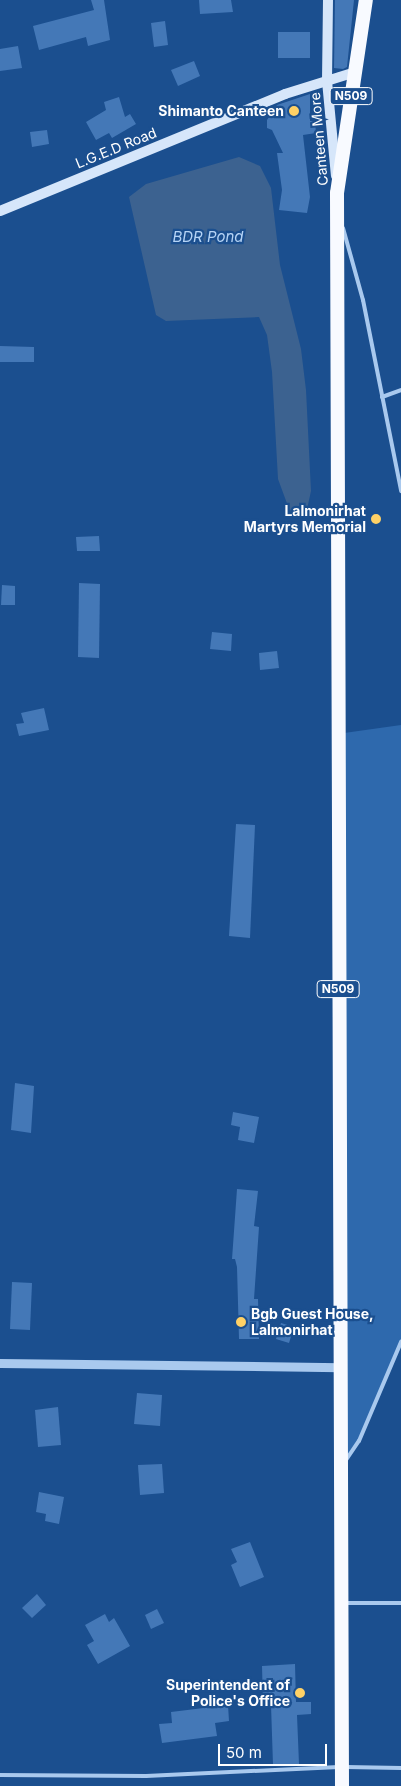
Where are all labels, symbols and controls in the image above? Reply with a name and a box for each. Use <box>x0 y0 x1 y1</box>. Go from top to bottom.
road number: N509 <box>328 86 374 105</box>
street label: Canteen More <box>307 92 331 186</box>
place label: Shimanto Canteen <box>158 103 284 119</box>
marker: Shimanto Canteen <box>288 105 300 117</box>
street label: L.G.E.D Road <box>73 124 159 172</box>
water label: BDR Pond <box>172 228 244 246</box>
place label: Lalmonirhat Martyrs Memorial <box>244 503 366 536</box>
marker: Lalmonirhat Martyrs Memorial <box>370 513 382 525</box>
road number: N509 <box>316 980 360 999</box>
place label: Bgb Guest House, Lalmonirhat <box>251 1306 374 1338</box>
marker: Bgb Guest House, Lalmonirhat <box>235 1316 247 1328</box>
place label: Superintendent of Police's Office <box>166 1677 290 1710</box>
marker: Superintendent of Police's Office <box>294 1687 306 1699</box>
scale bar <box>221 1734 330 1766</box>
text: 50 m <box>226 1743 262 1762</box>

